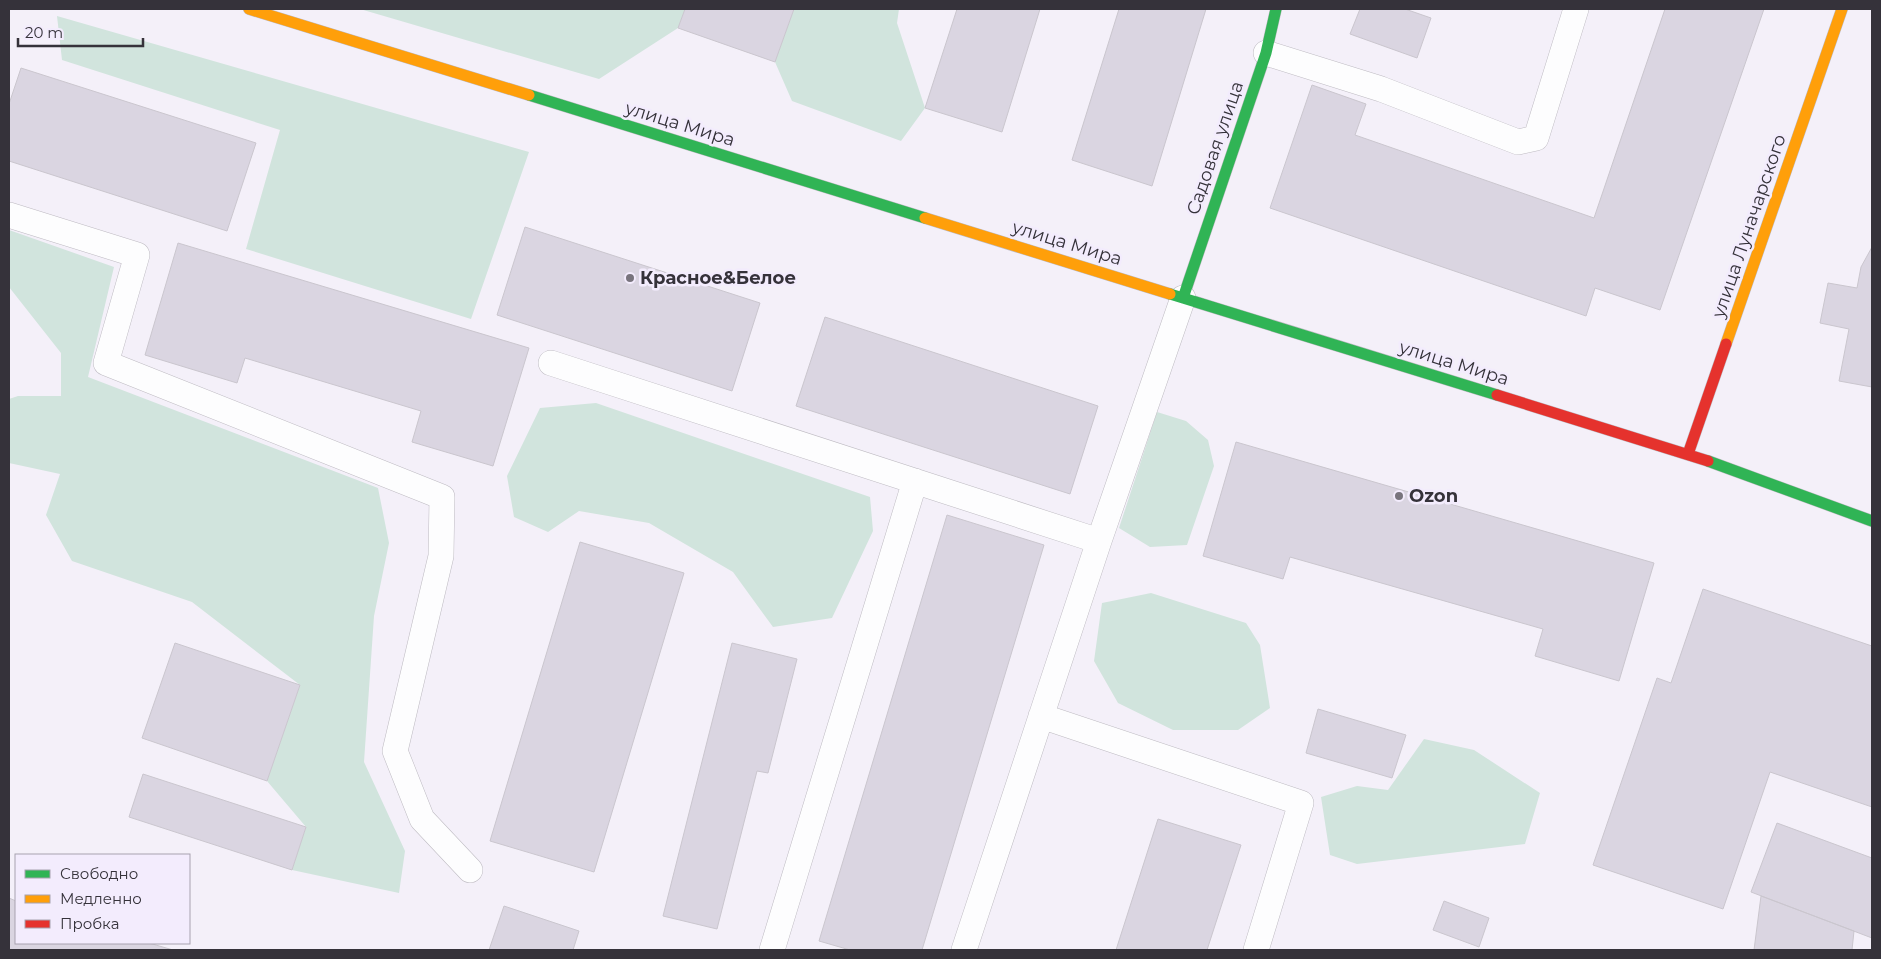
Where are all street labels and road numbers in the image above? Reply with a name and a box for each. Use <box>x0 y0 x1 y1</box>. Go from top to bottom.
street label: Садовая улица <box>1182 78 1248 218</box>
street label: улица Мира <box>622 97 737 151</box>
street label: улица Луначарского <box>1707 131 1791 322</box>
street label: улица Мира <box>1009 216 1124 270</box>
street label: улица Мира <box>1396 336 1511 390</box>

